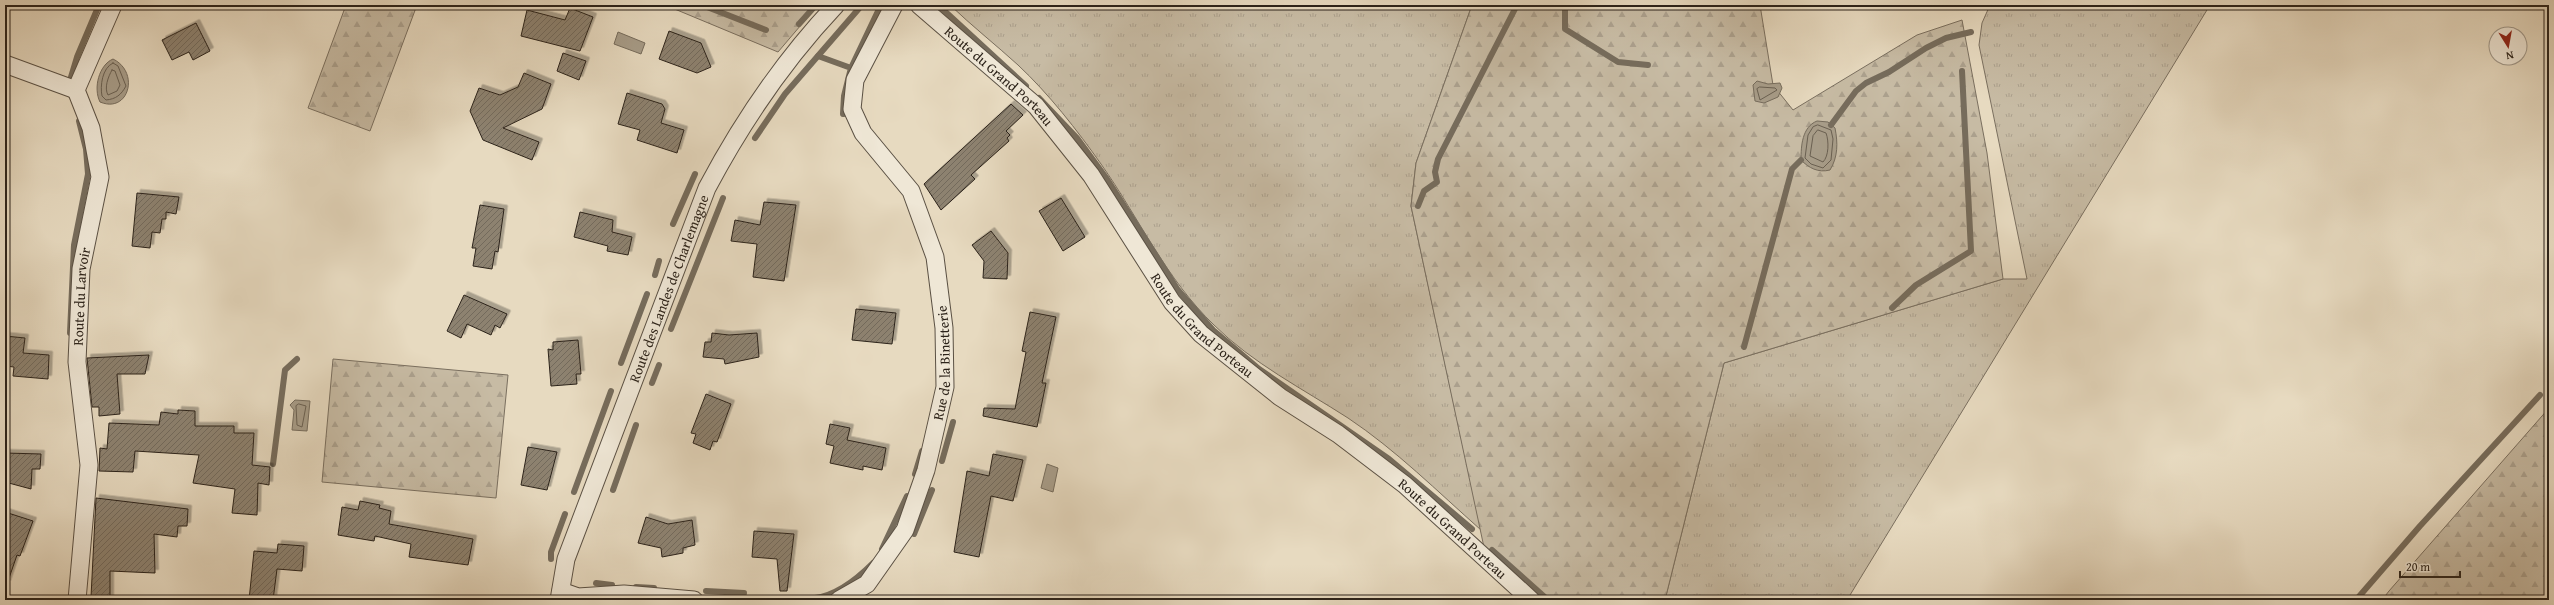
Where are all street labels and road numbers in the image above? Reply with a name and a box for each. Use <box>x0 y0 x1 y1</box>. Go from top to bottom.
street label: Route du Grand Porteau <box>940 21 1058 130</box>
street label: Route des Landes de Charlemagne <box>624 191 714 385</box>
street label: Route du Larvoir <box>68 245 95 346</box>
street label: Route du Grand Porteau <box>1146 269 1258 382</box>
street label: Rue de la Binetterie <box>928 304 955 422</box>
street label: Route du Grand Porteau <box>1394 473 1512 583</box>

